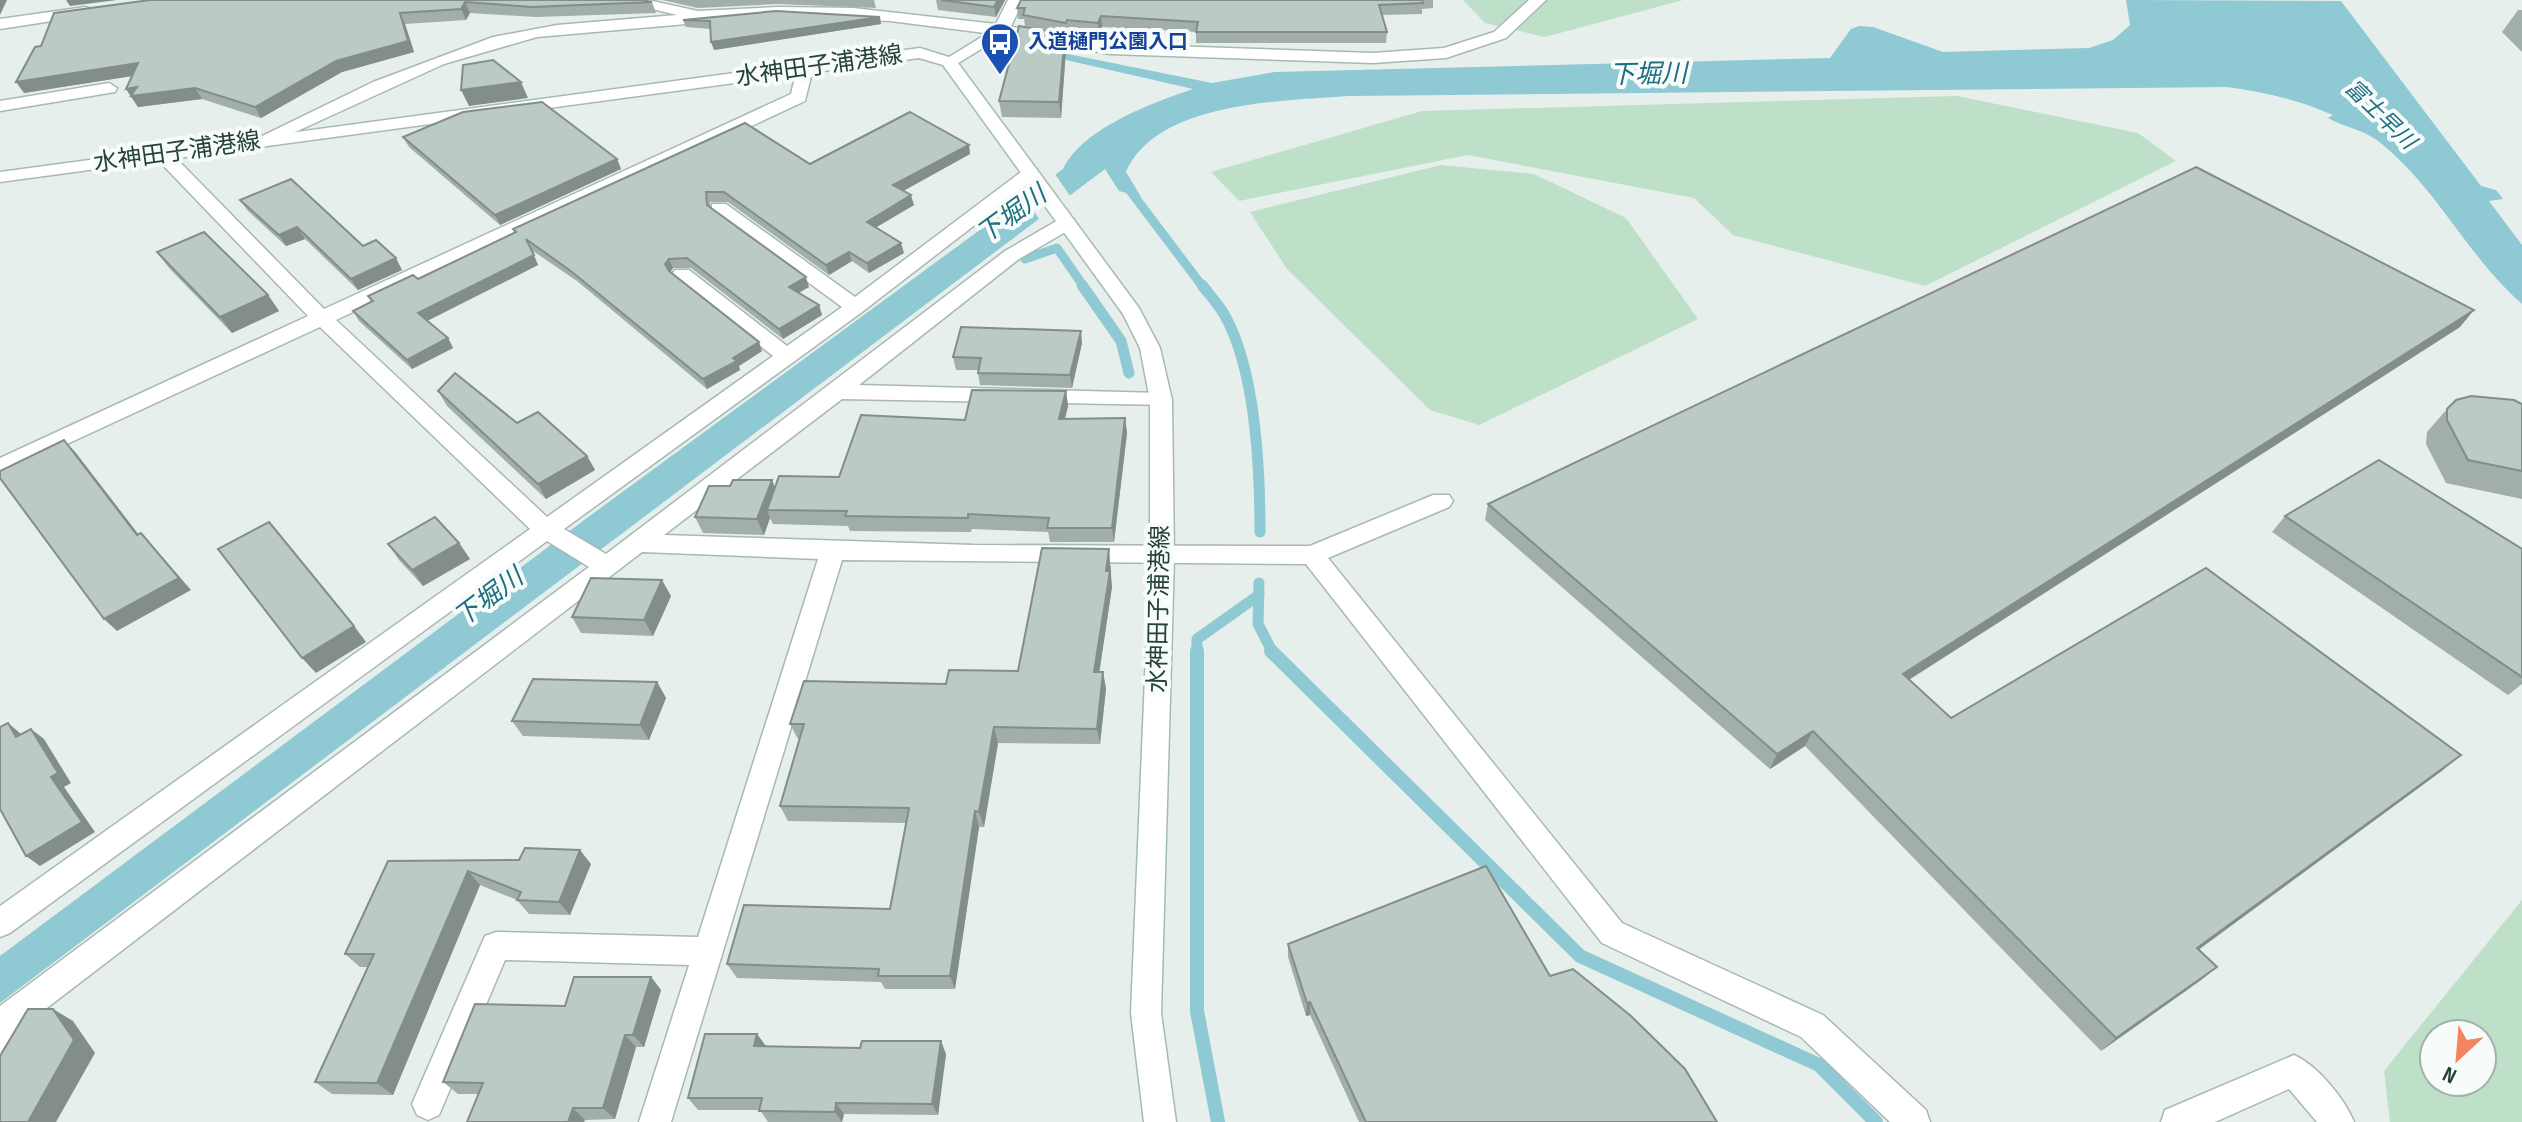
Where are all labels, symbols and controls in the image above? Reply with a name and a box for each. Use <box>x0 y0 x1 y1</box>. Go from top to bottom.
bus stop icon: 入道樋門公園入口 <box>979 21 1021 76</box>
place label: 入道樋門公園入口 <box>1028 30 1188 54</box>
street label: 水神田子浦港線 <box>734 40 904 92</box>
water label: 下堀川 <box>1609 59 1690 91</box>
water label: 富士早川 <box>2339 75 2422 157</box>
street label: 水神田子浦港線 <box>92 126 262 178</box>
water label: 下堀川 <box>971 178 1055 250</box>
street label: 水神田子浦港線 <box>1143 525 1175 693</box>
water label: 下堀川 <box>449 560 532 634</box>
north arrow <box>2418 1018 2498 1098</box>
text: N <box>2439 1060 2461 1089</box>

